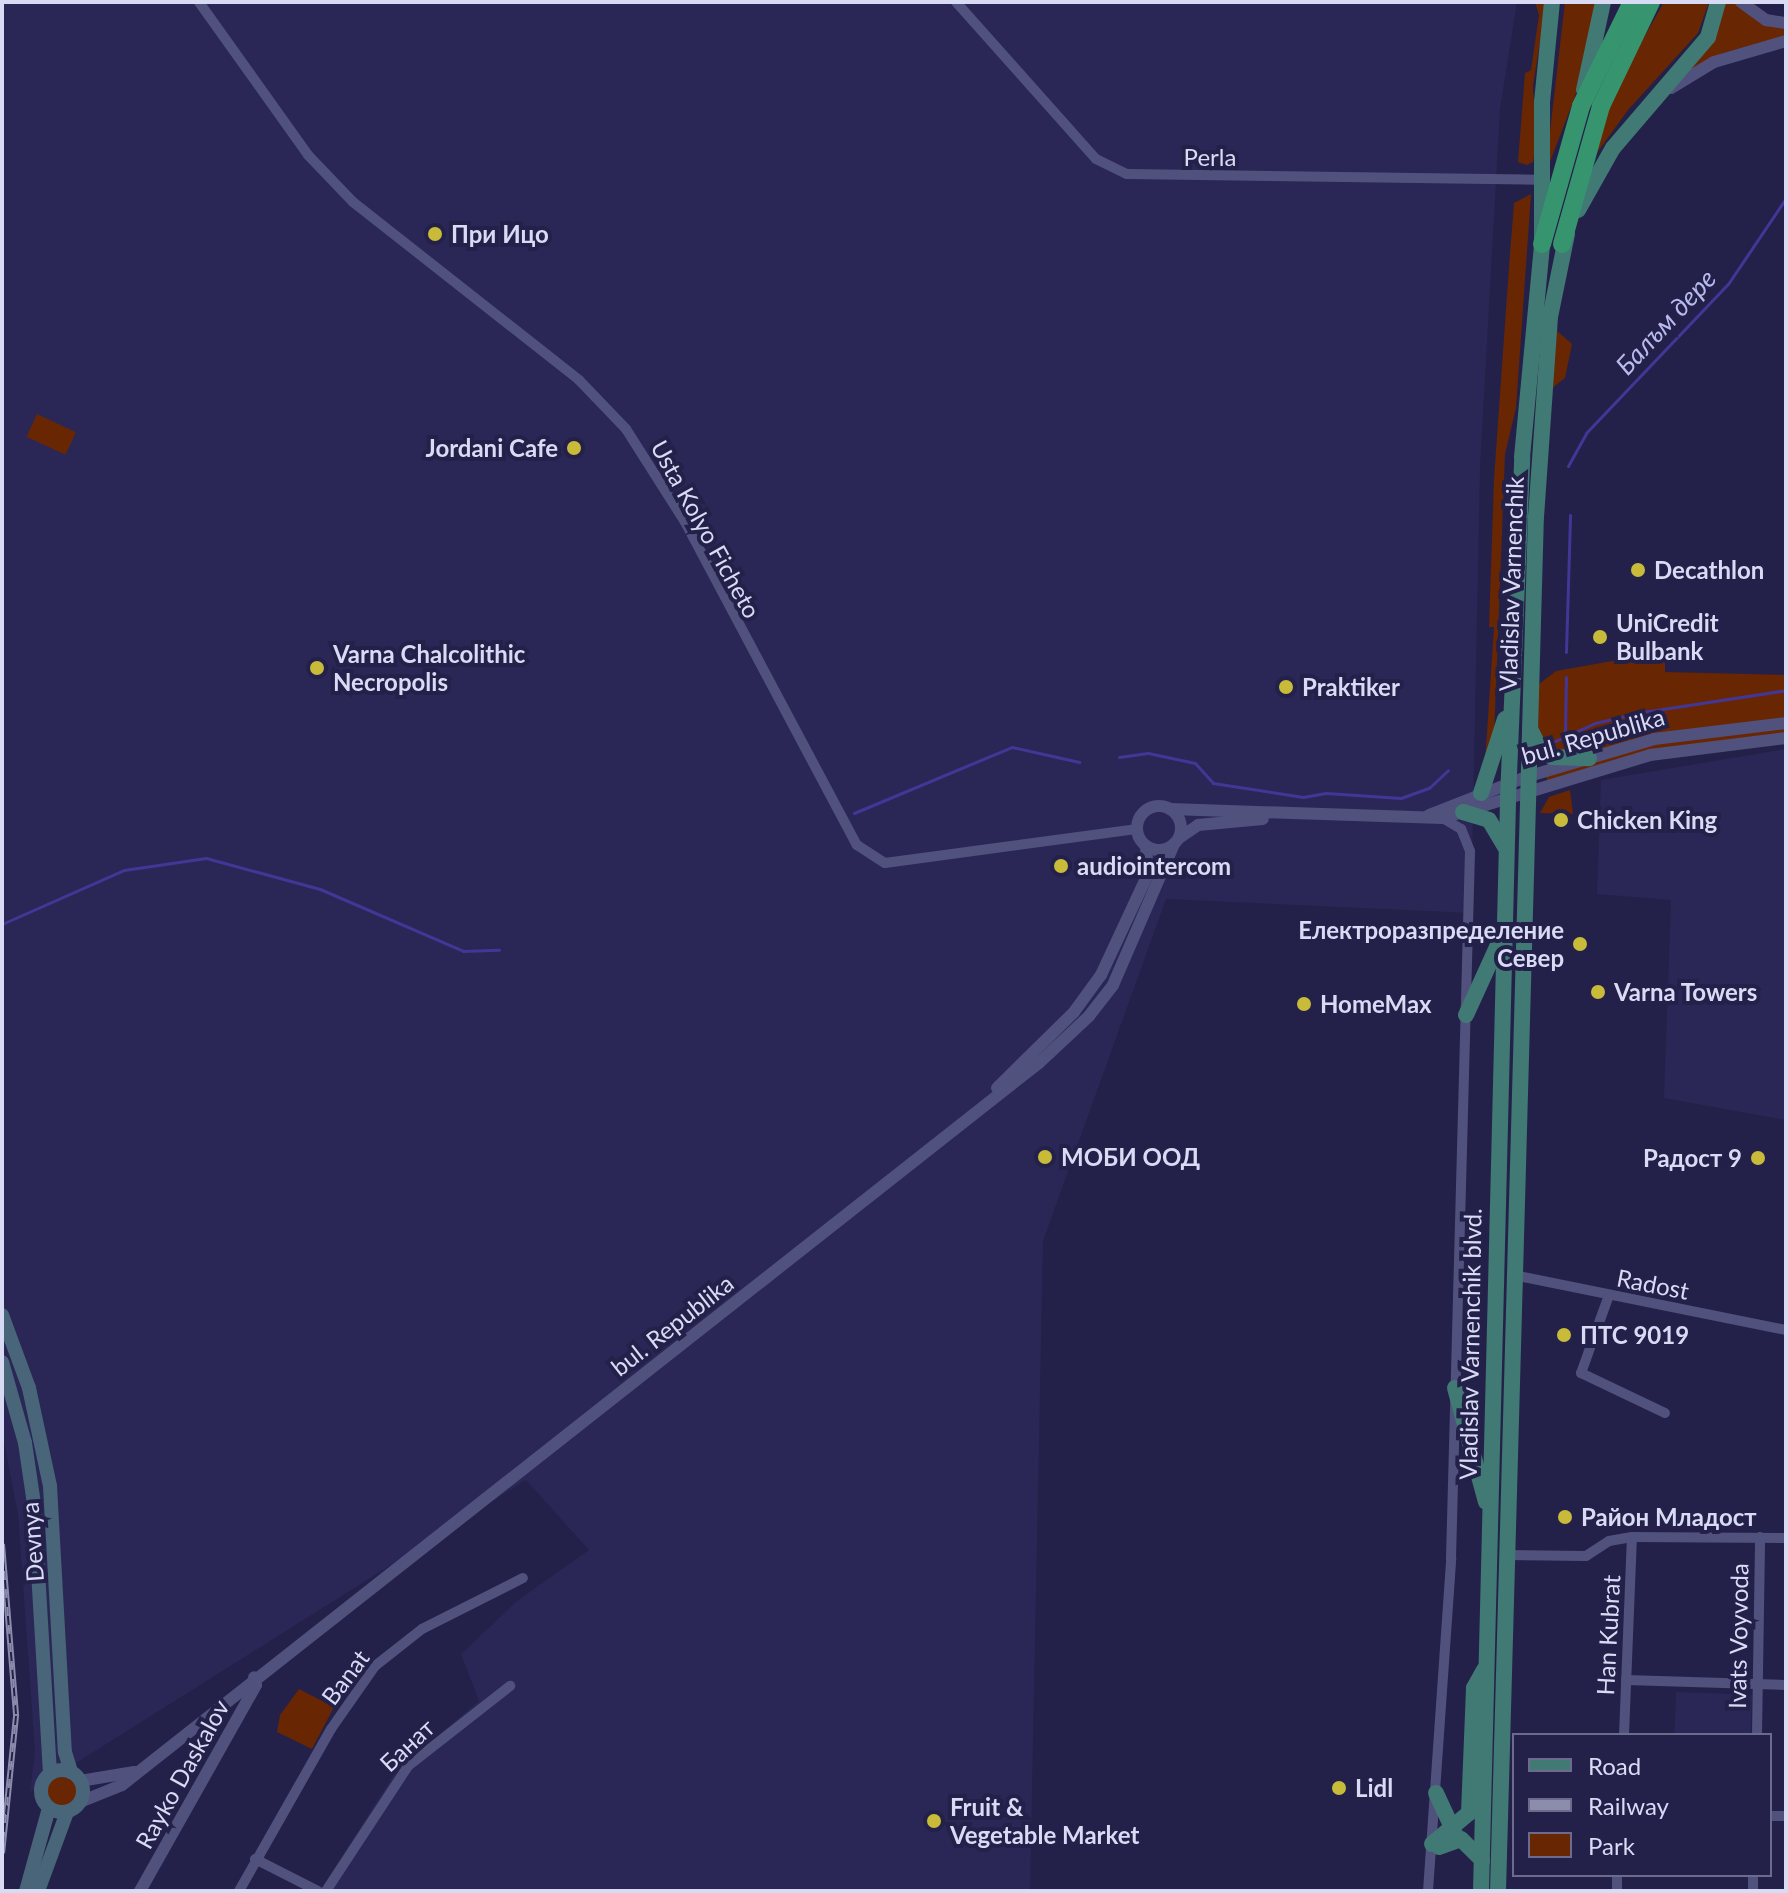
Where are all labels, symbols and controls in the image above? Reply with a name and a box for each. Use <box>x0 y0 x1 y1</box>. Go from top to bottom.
street label: Perla <box>1184 143 1236 171</box>
place label: При Ицо <box>451 220 549 248</box>
marker: При Ицо <box>426 225 444 243</box>
water label: Балъм дере <box>1609 263 1723 381</box>
place label: Jordani Cafe <box>425 434 558 462</box>
street label: Usta Kolyo Ficheto <box>645 435 767 623</box>
marker: Jordani Cafe <box>565 439 583 457</box>
street label: Vladislav Varnenchik <box>1493 475 1529 693</box>
place label: Decathlon <box>1654 556 1764 584</box>
marker: Decathlon <box>1629 561 1647 579</box>
place label: UniCredit Bulbank <box>1616 609 1719 665</box>
marker: UniCredit Bulbank <box>1591 628 1609 646</box>
place label: Varna Chalcolithic Necropolis <box>333 640 525 696</box>
marker: Varna Chalcolithic Necropolis <box>308 659 326 677</box>
place label: Praktiker <box>1302 673 1400 701</box>
marker: Praktiker <box>1277 678 1295 696</box>
street label: bul. Republika <box>1518 702 1668 770</box>
place label: Chicken King <box>1577 806 1717 834</box>
marker: Chicken King <box>1552 811 1570 829</box>
place label: audiointercom <box>1077 852 1231 880</box>
marker: audiointercom <box>1052 857 1070 875</box>
place label: Електроразпределение Север <box>1298 916 1564 972</box>
marker: Електроразпределение Север <box>1571 935 1589 953</box>
place label: Varna Towers <box>1614 978 1758 1006</box>
marker: Varna Towers <box>1589 983 1607 1001</box>
place label: HomeMax <box>1320 990 1432 1018</box>
marker: HomeMax <box>1295 995 1313 1013</box>
place label: МОБИ ООД <box>1061 1143 1200 1171</box>
place label: Радост 9 <box>1643 1144 1742 1172</box>
marker: МОБИ ООД <box>1036 1148 1054 1166</box>
marker: Радост 9 <box>1749 1149 1767 1167</box>
street label: Vladislav Varnenchik blvd. <box>1453 1207 1487 1481</box>
street label: Radost <box>1615 1263 1691 1305</box>
street label: bul. Republika <box>605 1268 739 1382</box>
place label: ПТС 9019 <box>1580 1321 1689 1349</box>
marker: ПТС 9019 <box>1555 1326 1573 1344</box>
street label: Devnya <box>15 1501 49 1583</box>
place label: Район Младост <box>1581 1503 1757 1531</box>
marker: Район Младост <box>1556 1508 1574 1526</box>
street label: Ivats Voyvoda <box>1722 1562 1754 1710</box>
street label: Han Kubrat <box>1590 1574 1626 1696</box>
street label: Banat <box>315 1644 375 1710</box>
street label: Rayko Daskalov <box>129 1695 235 1853</box>
street label: Банат <box>374 1713 440 1777</box>
legend <box>1512 1733 1772 1877</box>
text: Road <box>1588 1751 1641 1780</box>
place label: Lidl <box>1355 1774 1393 1802</box>
marker: Lidl <box>1330 1779 1348 1797</box>
text: Railway <box>1588 1791 1669 1820</box>
place label: Fruit & Vegetable Market <box>950 1793 1139 1849</box>
marker: Fruit & Vegetable Market <box>925 1812 943 1830</box>
text: Park <box>1588 1831 1635 1860</box>

